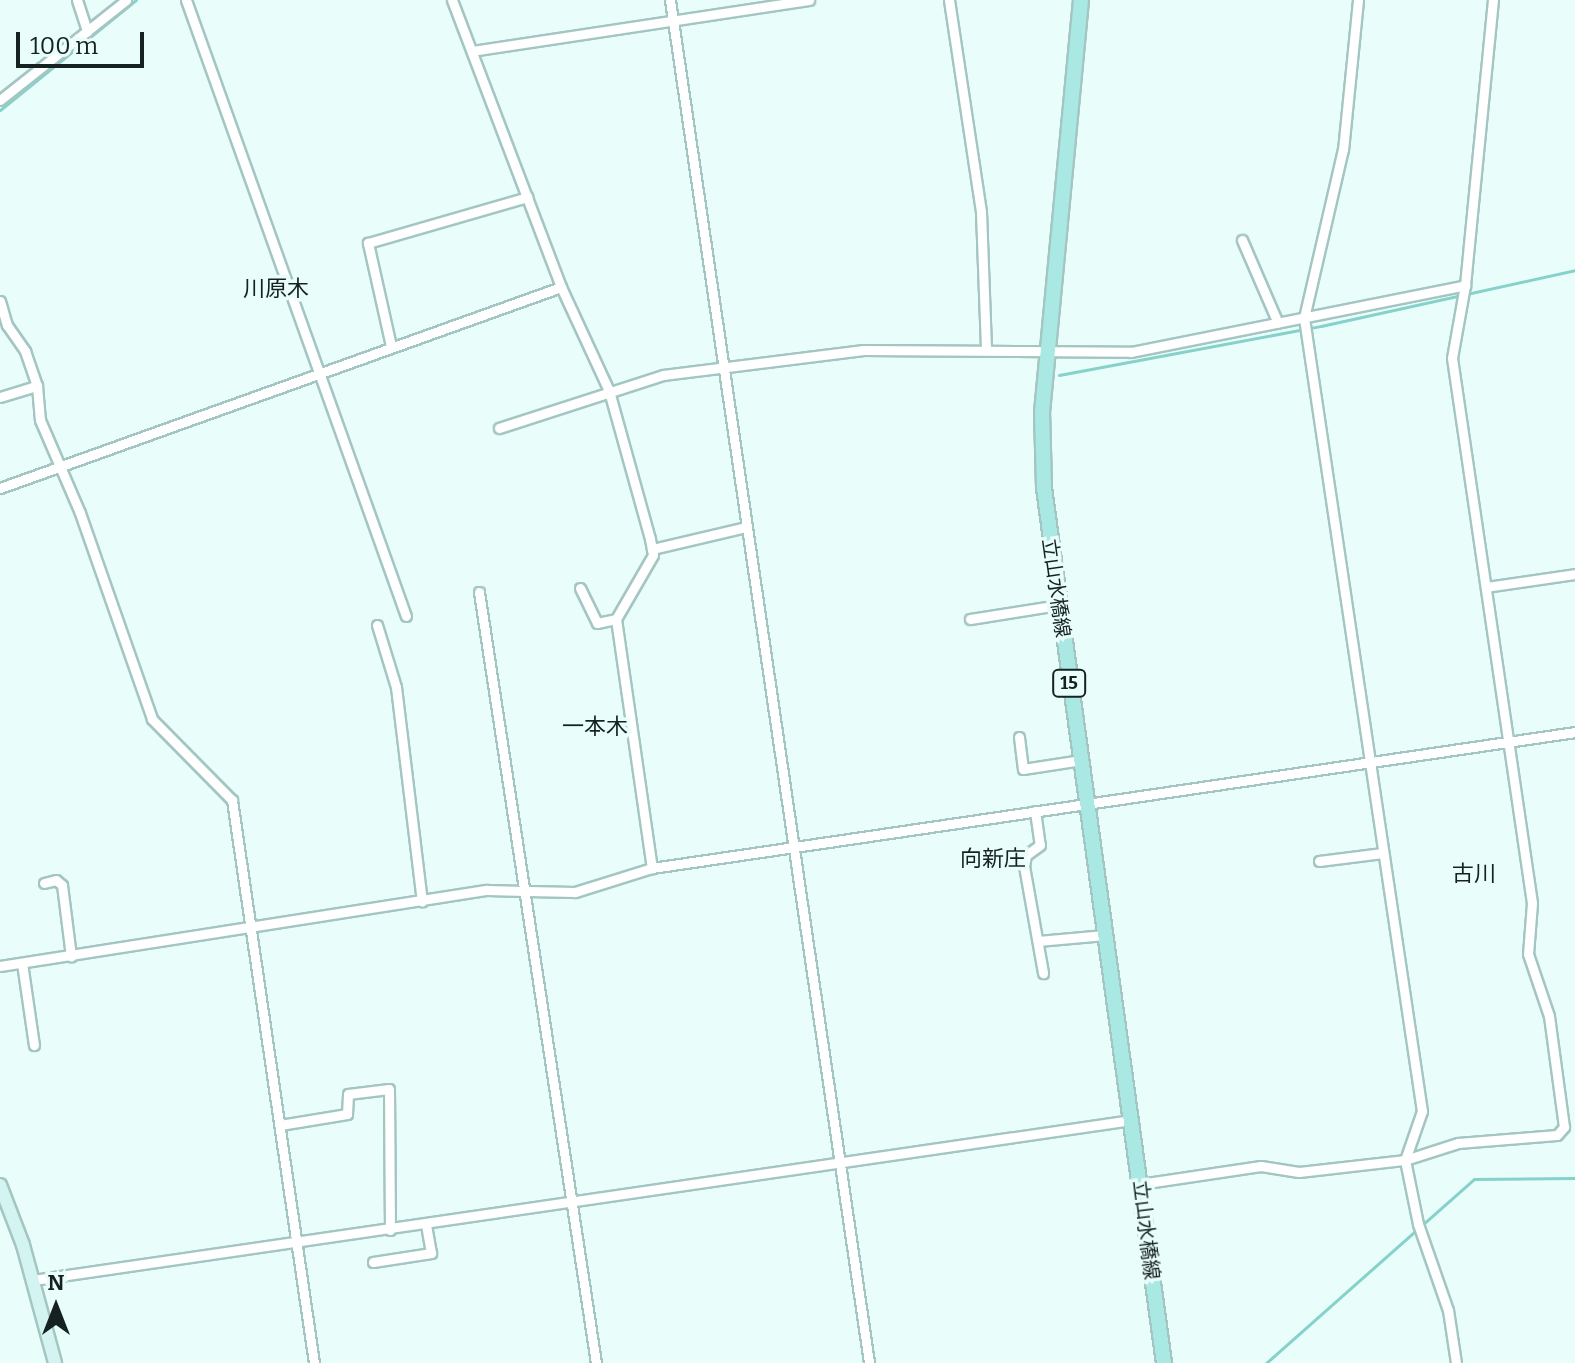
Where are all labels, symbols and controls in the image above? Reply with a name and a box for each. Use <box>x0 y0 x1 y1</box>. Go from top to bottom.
scale bar <box>20 16 148 66</box>
text: 100 m <box>30 32 98 60</box>
district label: 川原木 <box>243 276 309 302</box>
street label: 立山水橋線 <box>1037 537 1075 639</box>
road number: 15 <box>1051 669 1087 697</box>
district label: 一本木 <box>562 714 628 740</box>
district label: 向新庄 <box>960 846 1026 872</box>
district label: 古川 <box>1452 861 1496 887</box>
street label: 立山水橋線 <box>1128 1179 1164 1281</box>
north arrow <box>16 1267 96 1347</box>
text: N <box>48 1269 64 1296</box>

